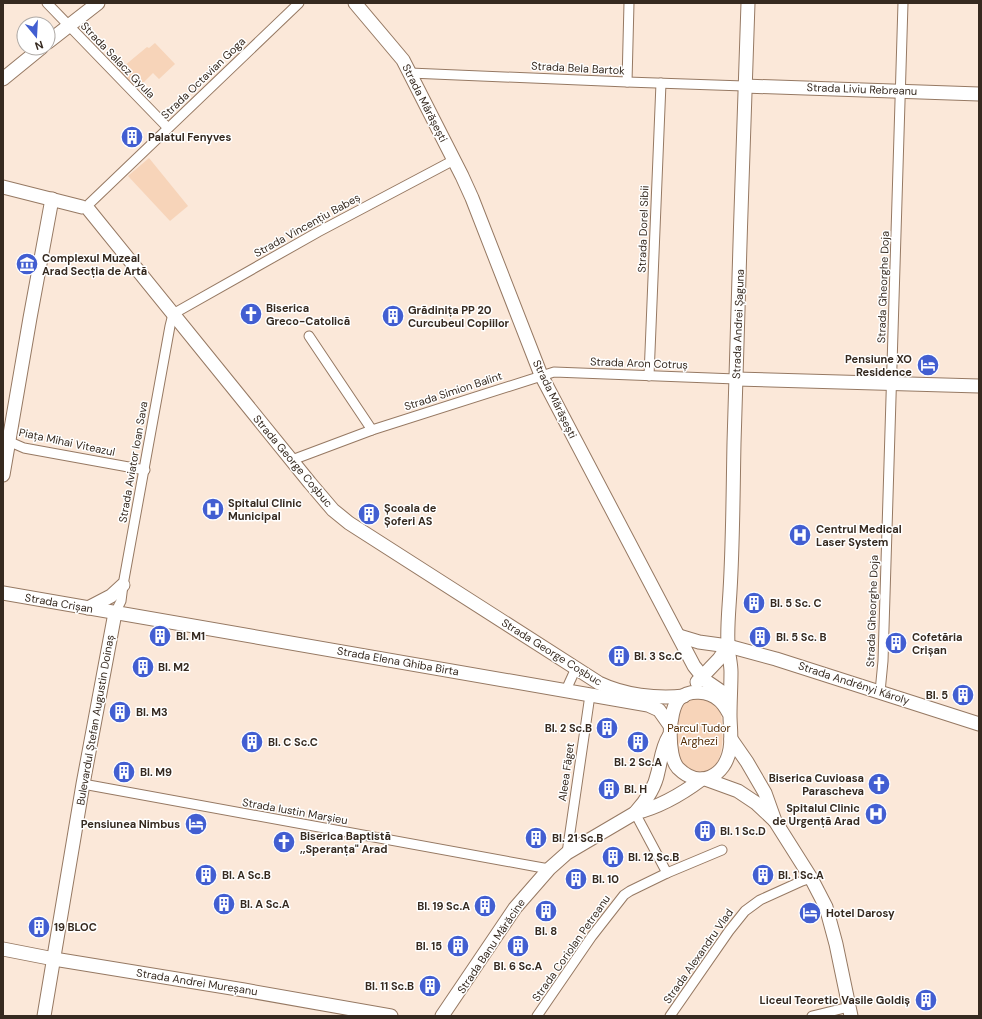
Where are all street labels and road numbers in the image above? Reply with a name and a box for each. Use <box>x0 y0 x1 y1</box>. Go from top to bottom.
street label: Strada Salacz Gyula <box>78 19 158 101</box>
street label: Strada Octavian Goga <box>158 34 248 122</box>
street label: Strada Bela Bartok <box>531 59 626 77</box>
street label: Strada Mărășești <box>399 62 451 144</box>
street label: Strada Liviu Rebreanu <box>806 80 918 98</box>
street label: Strada Dorel Sibii <box>634 185 652 273</box>
street label: Strada Vincențiu Babeș <box>251 190 363 260</box>
street label: Strada Gheorghe Doja <box>874 231 892 343</box>
street label: Strada Andrei Șaguna <box>729 269 747 379</box>
street label: Strada Aron Cotruș <box>590 354 688 372</box>
street label: Strada Mărășești <box>530 357 580 441</box>
street label: Strada Simion Balint <box>402 369 504 413</box>
street label: Strada Aviator Ioan Sava <box>115 400 151 524</box>
street label: Strada George Coșbuc <box>250 412 336 510</box>
street label: Piața Mihai Viteazul <box>18 425 116 459</box>
street label: Strada Gheorghe Doja <box>863 555 881 667</box>
street label: Strada Crișan <box>24 590 94 616</box>
street label: Strada George Coșbuc <box>499 615 605 689</box>
street label: Bulevardul Ștefan Augustin Doinaș <box>73 634 117 806</box>
street label: Strada Elena Ghiba Birta <box>336 643 460 679</box>
street label: Strada Andrényi Károly <box>797 658 911 708</box>
street label: Aleea Făget <box>555 742 577 802</box>
street label: Strada Iustin Marșieu <box>241 795 349 827</box>
street label: Strada Coriolan Petreanu <box>529 892 613 1004</box>
street label: Strada Banu Mărăcine <box>454 896 528 996</box>
street label: Strada Alexandru Vlad <box>660 906 736 1006</box>
street label: Strada Andrei Mureșanu <box>135 966 259 998</box>

